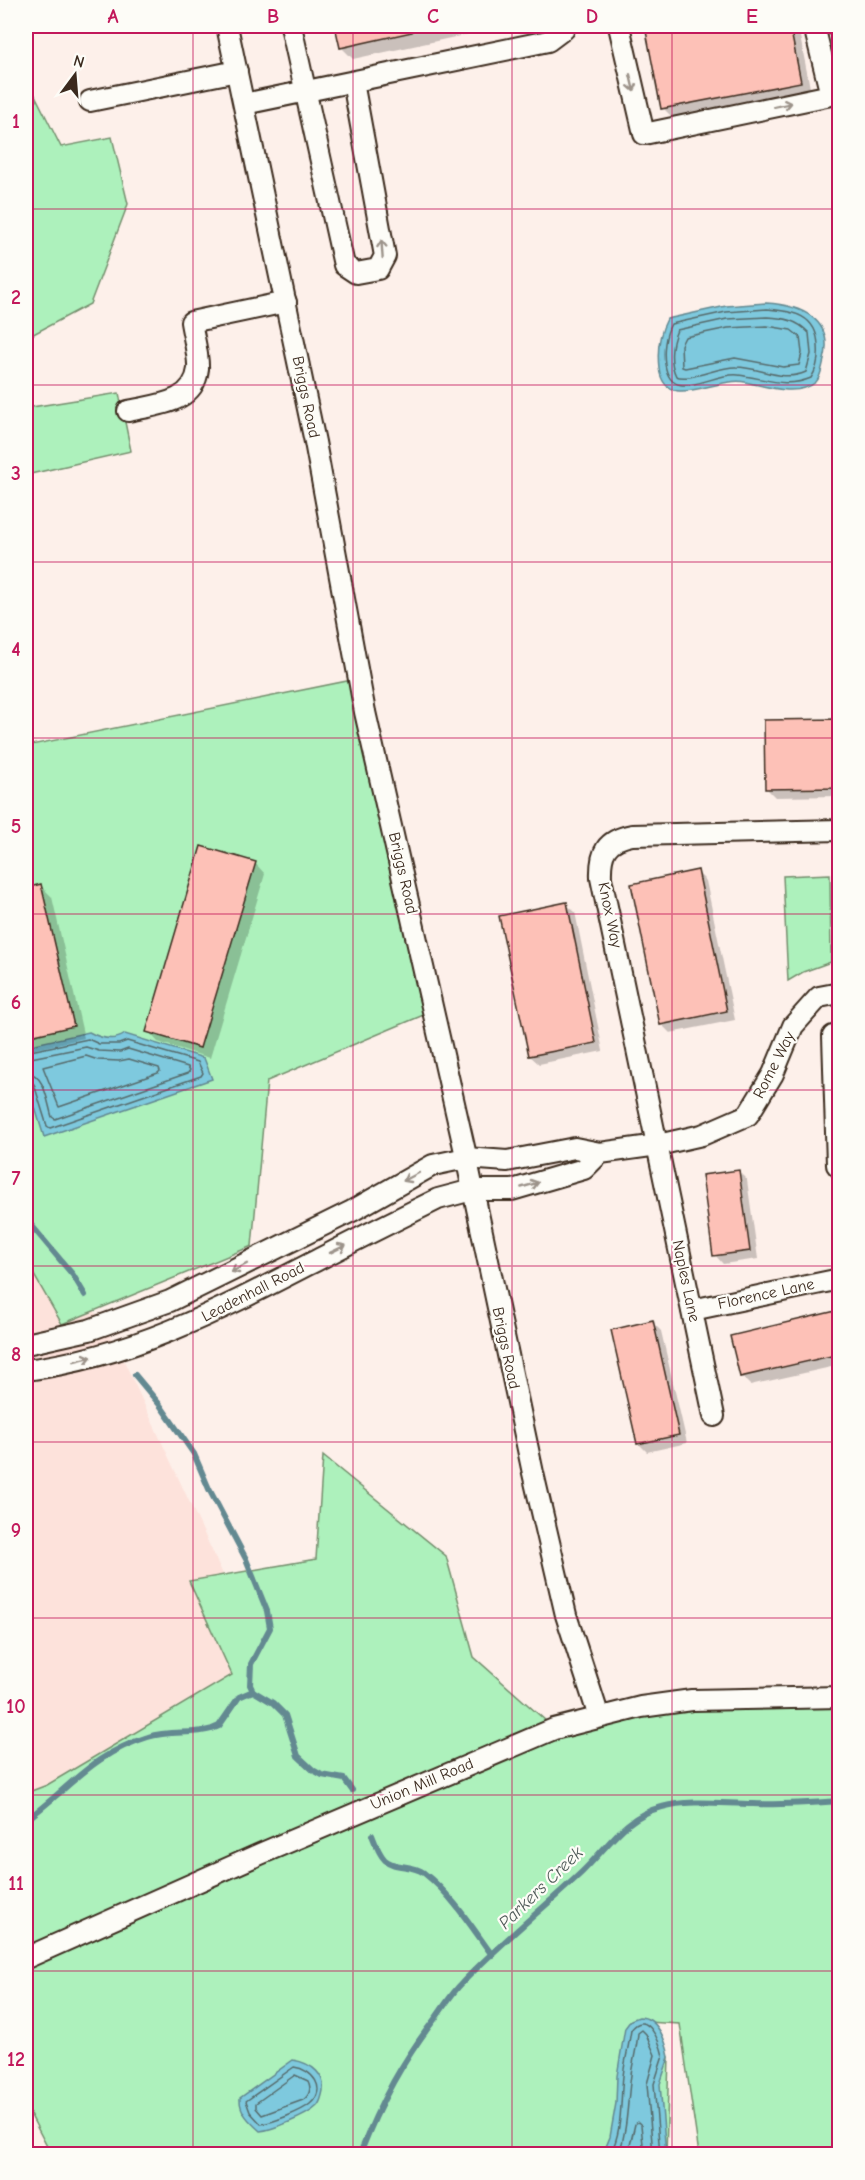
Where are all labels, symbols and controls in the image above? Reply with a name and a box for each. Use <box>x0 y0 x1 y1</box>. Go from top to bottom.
text: A <box>107 5 119 28</box>
text: B <box>267 5 279 28</box>
text: C <box>427 5 439 28</box>
text: D <box>586 5 598 28</box>
text: E <box>746 5 758 28</box>
north arrow <box>45 45 105 105</box>
text: N <box>71 51 86 72</box>
one-way arrow <box>627 72 638 92</box>
one-way arrow <box>773 99 792 111</box>
text: 1 <box>12 110 20 133</box>
one-way arrow <box>377 240 388 259</box>
text: 2 <box>11 286 21 309</box>
street label: Briggs Road <box>289 354 323 440</box>
text: 3 <box>11 462 21 485</box>
text: 4 <box>11 638 21 661</box>
text: 5 <box>11 815 21 838</box>
street label: Briggs Road <box>385 830 421 916</box>
street label: Knox Way <box>594 880 626 950</box>
text: 6 <box>11 991 21 1014</box>
street label: Rome Way <box>750 1028 799 1101</box>
text: 7 <box>12 1167 21 1190</box>
one-way arrow <box>403 1171 420 1183</box>
one-way arrow <box>520 1178 539 1190</box>
street label: Naples Lane <box>669 1238 703 1324</box>
one-way arrow <box>329 1243 347 1255</box>
street label: Leadenhall Road <box>199 1258 307 1326</box>
one-way arrow <box>231 1262 248 1274</box>
street label: Florence Lane <box>716 1275 816 1313</box>
street label: Briggs Road <box>489 1305 523 1391</box>
text: 8 <box>11 1343 21 1366</box>
one-way arrow <box>73 1353 92 1365</box>
text: 9 <box>11 1519 21 1542</box>
text: 10 <box>6 1695 26 1718</box>
street label: Union Mill Road <box>368 1754 476 1814</box>
water label: Parkers Creek <box>494 1842 588 1934</box>
text: 11 <box>8 1872 24 1895</box>
text: 12 <box>7 2048 25 2071</box>

